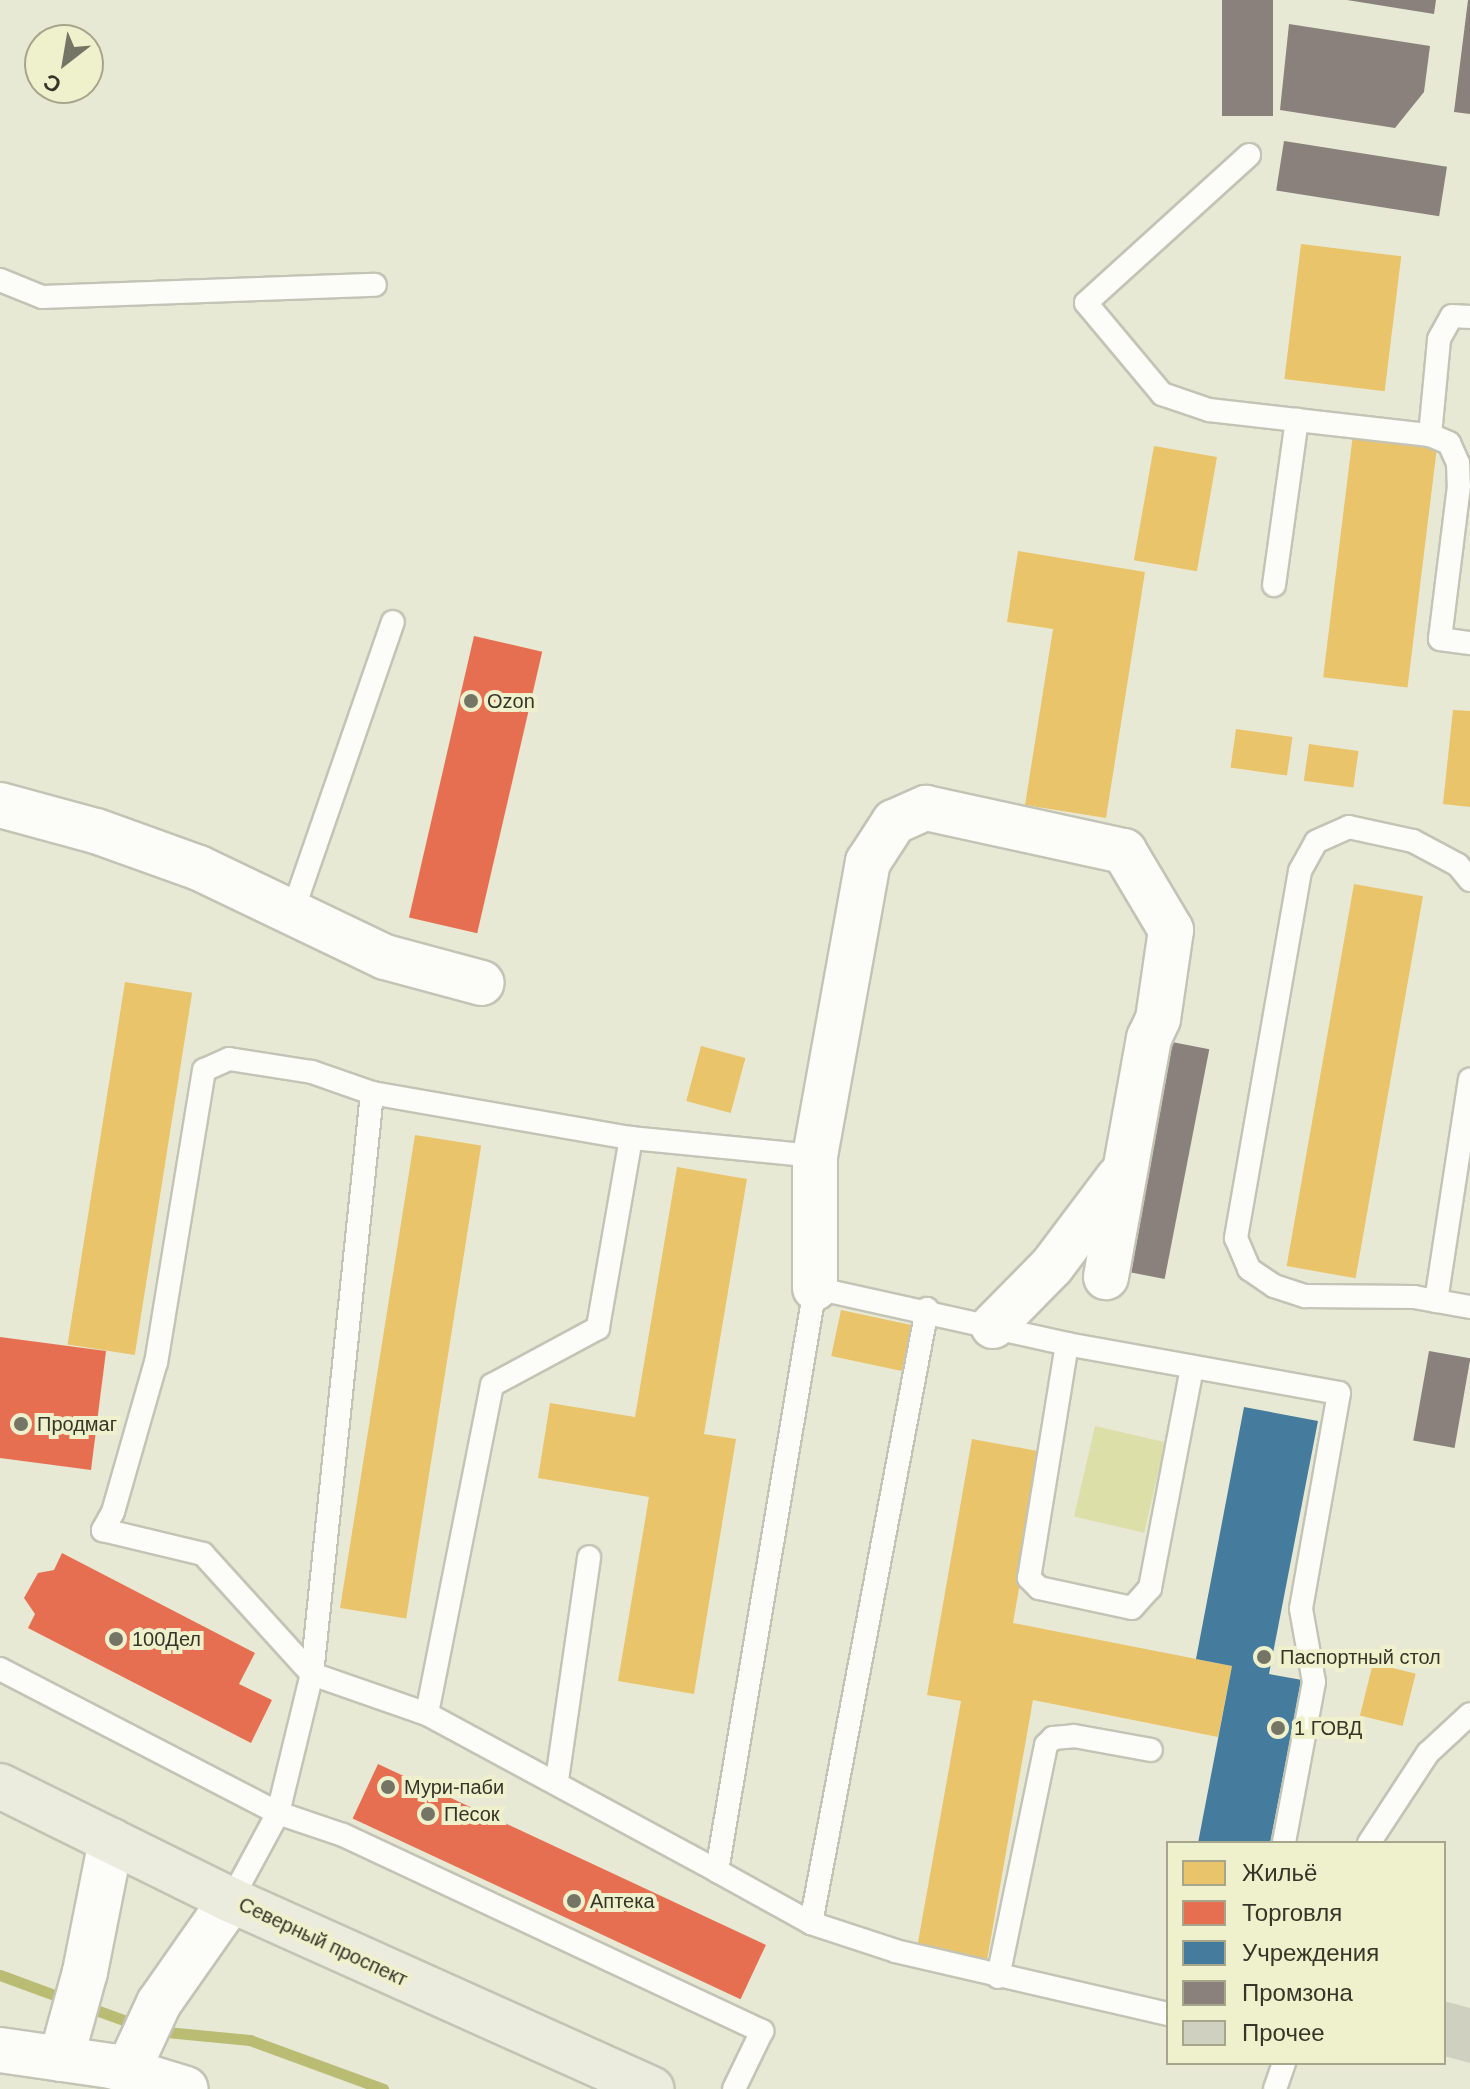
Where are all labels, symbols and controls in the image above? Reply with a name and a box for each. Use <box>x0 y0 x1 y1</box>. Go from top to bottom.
north arrow <box>24 24 104 104</box>
text: С <box>39 68 66 98</box>
place label: Ozon <box>487 689 535 713</box>
marker: Ozon <box>462 692 480 710</box>
place label: Продмаг <box>37 1412 117 1436</box>
marker: Продмаг <box>12 1415 30 1433</box>
place label: 100Дел <box>132 1627 201 1651</box>
marker: 100Дел <box>107 1630 125 1648</box>
place label: Паспортный стол <box>1280 1645 1441 1669</box>
marker: Паспортный стол <box>1255 1648 1273 1666</box>
place label: 1 ГОВД <box>1294 1716 1362 1740</box>
marker: 1 ГОВД <box>1269 1719 1287 1737</box>
place label: Мури-паби <box>404 1775 504 1799</box>
marker: Мури-паби <box>379 1778 397 1796</box>
place label: Песок <box>444 1802 500 1826</box>
marker: Песок <box>419 1805 437 1823</box>
legend <box>1166 1841 1446 2065</box>
text: Жильё <box>1242 1859 1317 1886</box>
place label: Аптека <box>590 1889 655 1913</box>
street label: Северный проспект <box>235 1892 411 1992</box>
marker: Аптека <box>565 1892 583 1910</box>
text: Торговля <box>1242 1899 1342 1926</box>
text: Учреждения <box>1242 1939 1379 1966</box>
text: Промзона <box>1242 1979 1353 2006</box>
text: Прочее <box>1242 2019 1325 2046</box>

